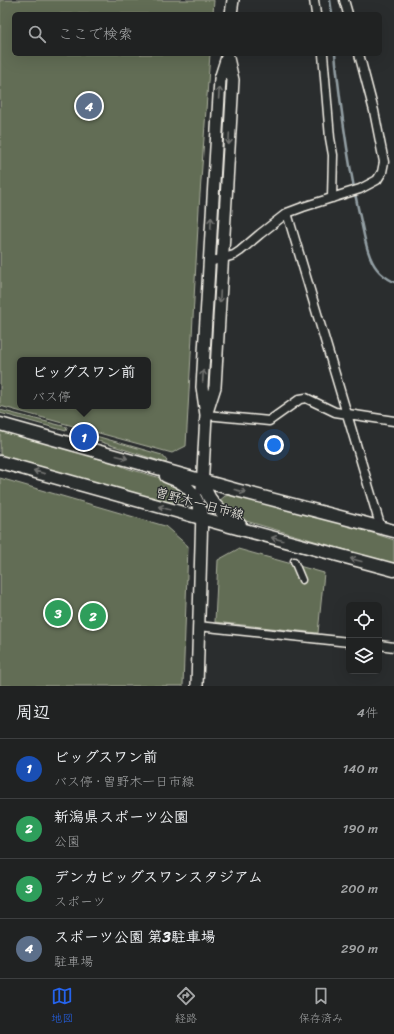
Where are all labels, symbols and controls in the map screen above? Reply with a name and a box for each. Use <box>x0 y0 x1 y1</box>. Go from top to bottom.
search box <box>12 12 382 56</box>
text: ここで検索 <box>58 21 133 47</box>
icon: search <box>26 23 48 45</box>
one-way arrow <box>216 87 223 100</box>
pin: 4 <box>76 91 102 121</box>
one-way arrow <box>226 132 233 145</box>
one-way arrow <box>208 217 215 230</box>
one-way arrow <box>216 290 224 303</box>
popup <box>17 357 151 409</box>
text: ビッグスワン前 <box>32 359 136 385</box>
one-way arrow <box>199 370 206 383</box>
text: バス停 <box>32 385 71 408</box>
pin: 1 <box>71 422 97 452</box>
your location <box>264 435 284 455</box>
one-way arrow <box>115 454 128 461</box>
one-way arrow <box>32 468 45 476</box>
street label: 曽野木一日市線 <box>153 481 248 527</box>
one-way arrow <box>233 487 246 495</box>
one-way arrow <box>158 503 171 511</box>
one-way arrow <box>271 535 284 542</box>
one-way arrow <box>350 556 363 563</box>
pin: 3 <box>45 598 71 628</box>
pin: 2 <box>80 601 106 631</box>
map controls <box>346 602 382 674</box>
button: locate <box>346 602 382 638</box>
button: layers <box>346 638 382 674</box>
text: 周辺 <box>16 697 50 727</box>
text: 4件 <box>357 701 378 724</box>
text: ビッグスワン前 <box>54 744 158 770</box>
text: 1 <box>26 757 32 780</box>
text: 140 m <box>343 757 378 780</box>
text: バス停 · 曽野木一日市線 <box>54 770 194 793</box>
text: 新潟県スポーツ公園 <box>54 804 189 830</box>
text: 2 <box>25 817 33 840</box>
text: 190 m <box>343 817 378 840</box>
text: 公園 <box>54 830 80 853</box>
text: デンカビッグスワンスタジアム <box>54 864 263 890</box>
text: 3 <box>25 877 33 900</box>
text: 200 m <box>341 877 378 900</box>
text: スポーツ <box>54 890 106 913</box>
text: スポーツ公園 第3駐車場 <box>54 924 216 950</box>
text: 4 <box>25 937 33 960</box>
text: 290 m <box>341 937 378 960</box>
text: 駐車場 <box>54 950 93 973</box>
tab: 地図 <box>51 985 73 1028</box>
tab: 経路 <box>175 985 197 1028</box>
tab: 保存済み <box>299 985 343 1028</box>

